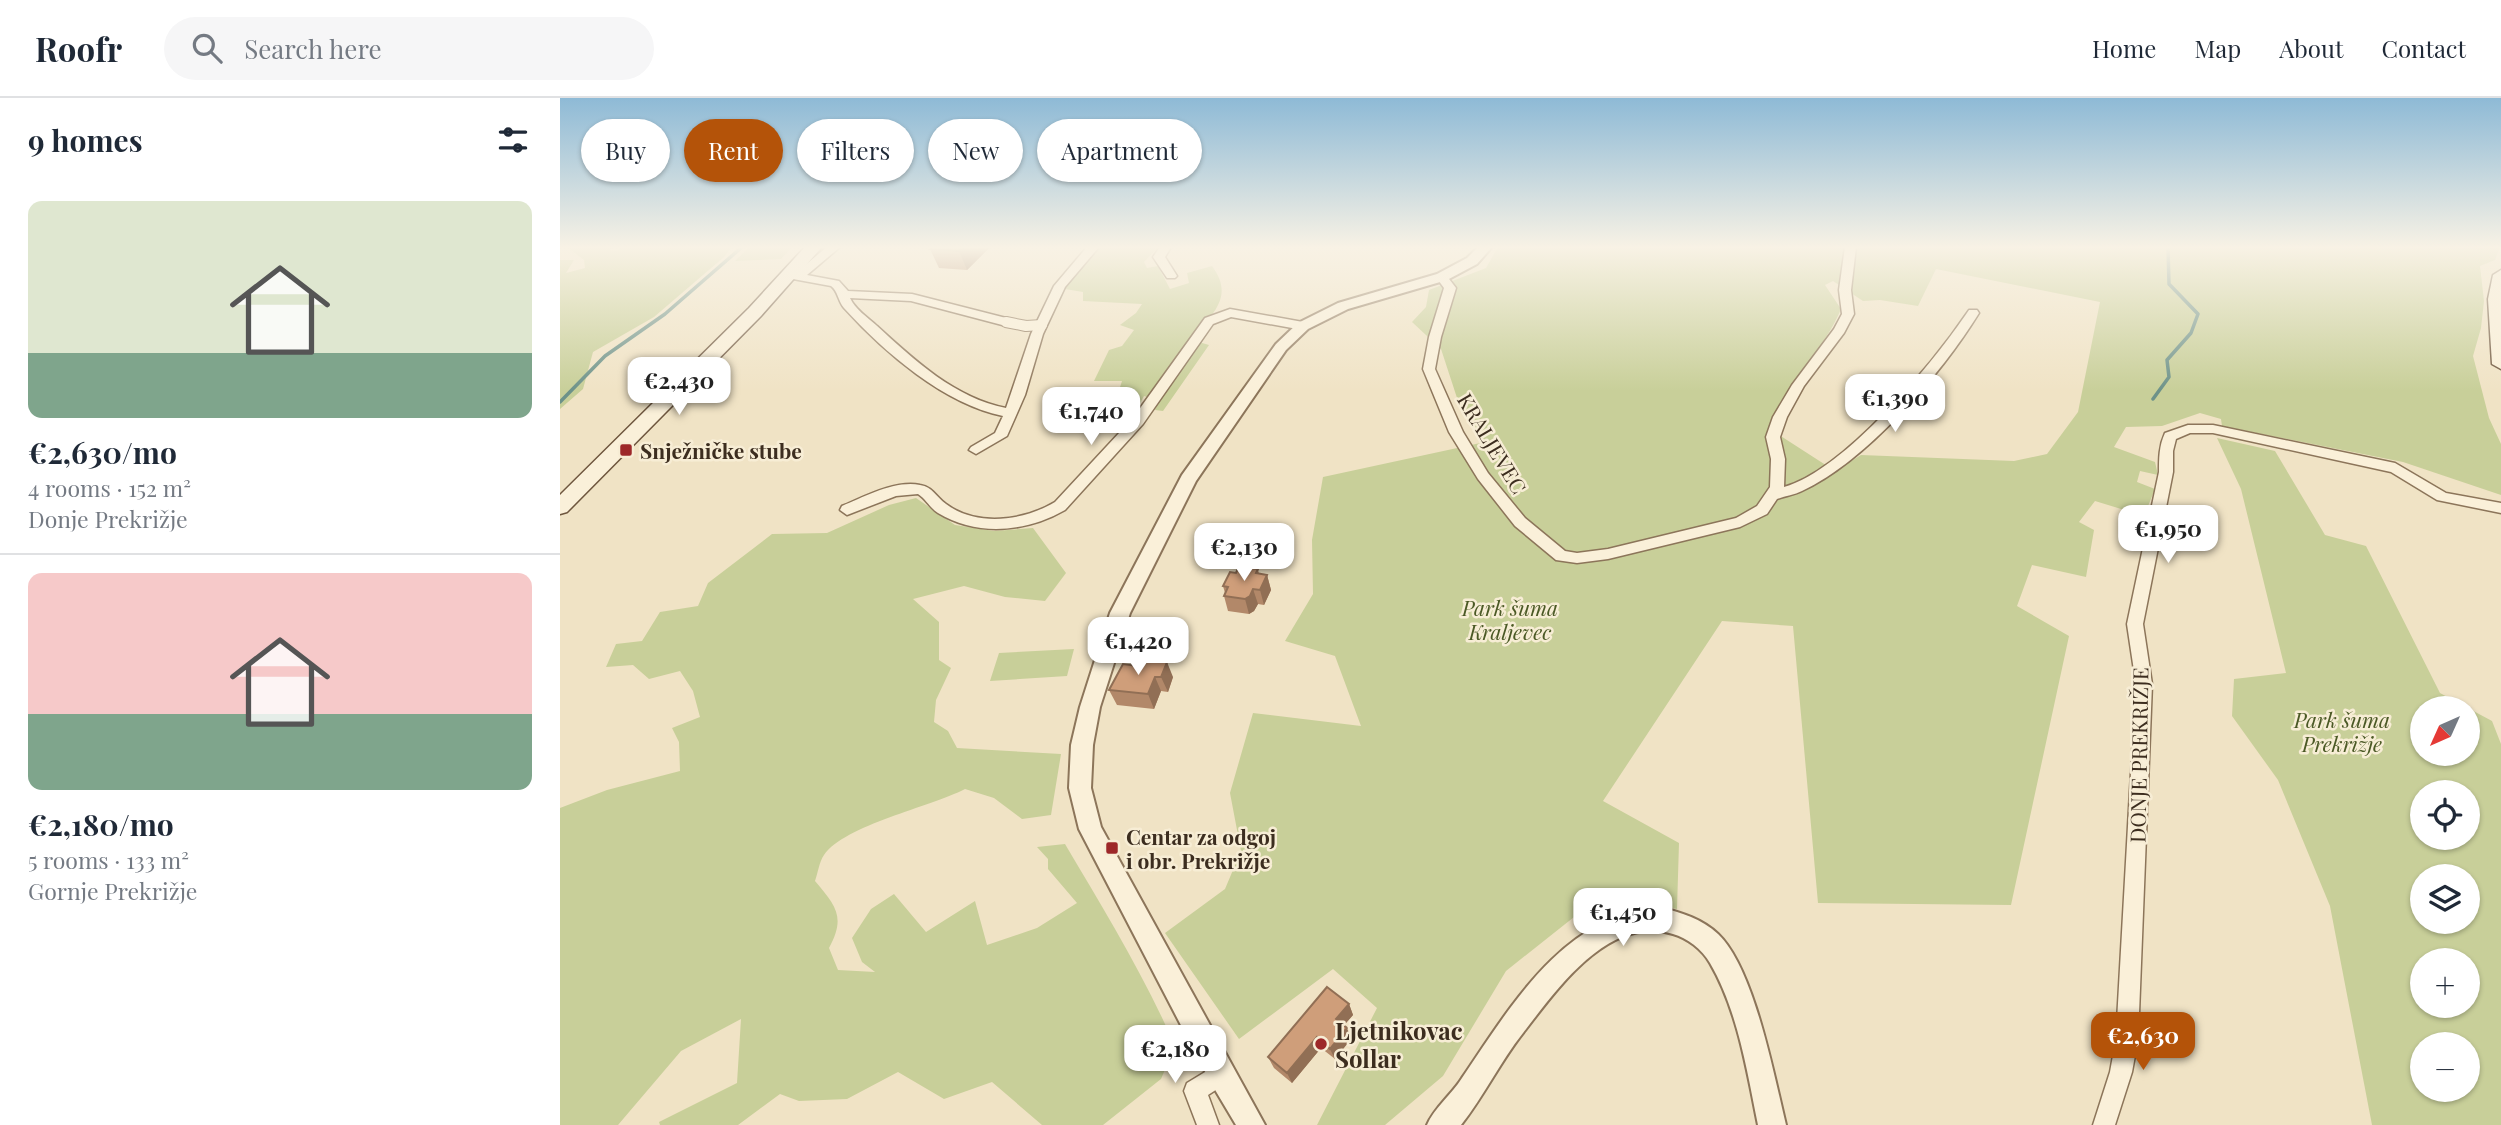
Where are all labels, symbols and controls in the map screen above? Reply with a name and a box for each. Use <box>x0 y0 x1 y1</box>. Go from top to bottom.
search box <box>164 17 654 80</box>
text: Roofr <box>35 26 122 70</box>
icon: search <box>188 29 226 67</box>
text: Search here <box>244 31 382 66</box>
text: Home <box>2092 32 2156 64</box>
text: Map <box>2194 32 2241 64</box>
text: About <box>2279 32 2343 64</box>
text: Contact <box>2381 32 2466 64</box>
chip: Buy <box>581 119 670 182</box>
chip: Rent <box>684 119 783 182</box>
chip: Filters <box>797 119 914 182</box>
chip: New <box>928 119 1023 182</box>
chip: Apartment <box>1037 119 1202 182</box>
text: 9 homes <box>28 120 143 160</box>
icon: filters <box>494 121 532 159</box>
icon: home <box>217 247 343 373</box>
pin: €2,430 <box>622 358 736 417</box>
text: €2,430 <box>644 364 714 395</box>
pin: €1,390 <box>1838 374 1952 434</box>
text: €1,390 <box>1861 381 1929 412</box>
pin: €1,740 <box>1034 388 1148 447</box>
street label: KRALJEVEC <box>1452 388 1534 498</box>
text: €1,740 <box>1058 394 1124 425</box>
text: €2,630/mo <box>28 432 177 472</box>
place label: Snježničke stube <box>640 436 802 464</box>
marker: Snježničke stube <box>618 442 634 458</box>
text: 4 rooms · 152 m² <box>28 472 191 503</box>
text: Donje Prekrižje <box>28 503 188 534</box>
pin: €1,950 <box>2111 505 2225 565</box>
text: €1,950 <box>2134 512 2202 543</box>
pin: €2,130 <box>1187 524 1301 583</box>
text: €2,130 <box>1210 530 1278 561</box>
park label: Park šuma Kraljevec <box>1461 593 1558 645</box>
pin: €1,420 <box>1081 618 1195 677</box>
icon: home <box>217 619 343 745</box>
text: €1,420 <box>1104 624 1172 655</box>
street label: DONJE PREKRIŽJE <box>2122 667 2154 843</box>
north arrow <box>2410 696 2480 766</box>
map controls <box>2410 696 2480 1102</box>
park label: Park šuma Prekrižje <box>2293 705 2390 757</box>
button: locate <box>2410 780 2480 850</box>
text: €2,180/mo <box>28 804 174 844</box>
place label: Centar za odgoj i obr. Prekrižje <box>1126 822 1276 874</box>
marker: Centar za odgoj i obr. Prekrižje <box>1104 840 1120 856</box>
text: 5 rooms · 133 m² <box>28 844 189 875</box>
button: layers <box>2410 864 2480 934</box>
text: Gornje Prekrižje <box>28 875 197 906</box>
pin: €1,450 <box>1566 888 1680 948</box>
text: €1,450 <box>1589 895 1657 926</box>
button: + <box>2410 948 2480 1018</box>
pin: €2,630 <box>2086 1012 2200 1072</box>
place label: Ljetnikovac Sollar <box>1335 1014 1463 1074</box>
text: €2,630 <box>2107 1019 2179 1050</box>
pin: €2,180 <box>1118 1026 1232 1085</box>
text: €2,180 <box>1140 1032 1210 1063</box>
button: − <box>2410 1032 2480 1102</box>
marker: Ljetnikovac Sollar <box>1313 1036 1329 1052</box>

